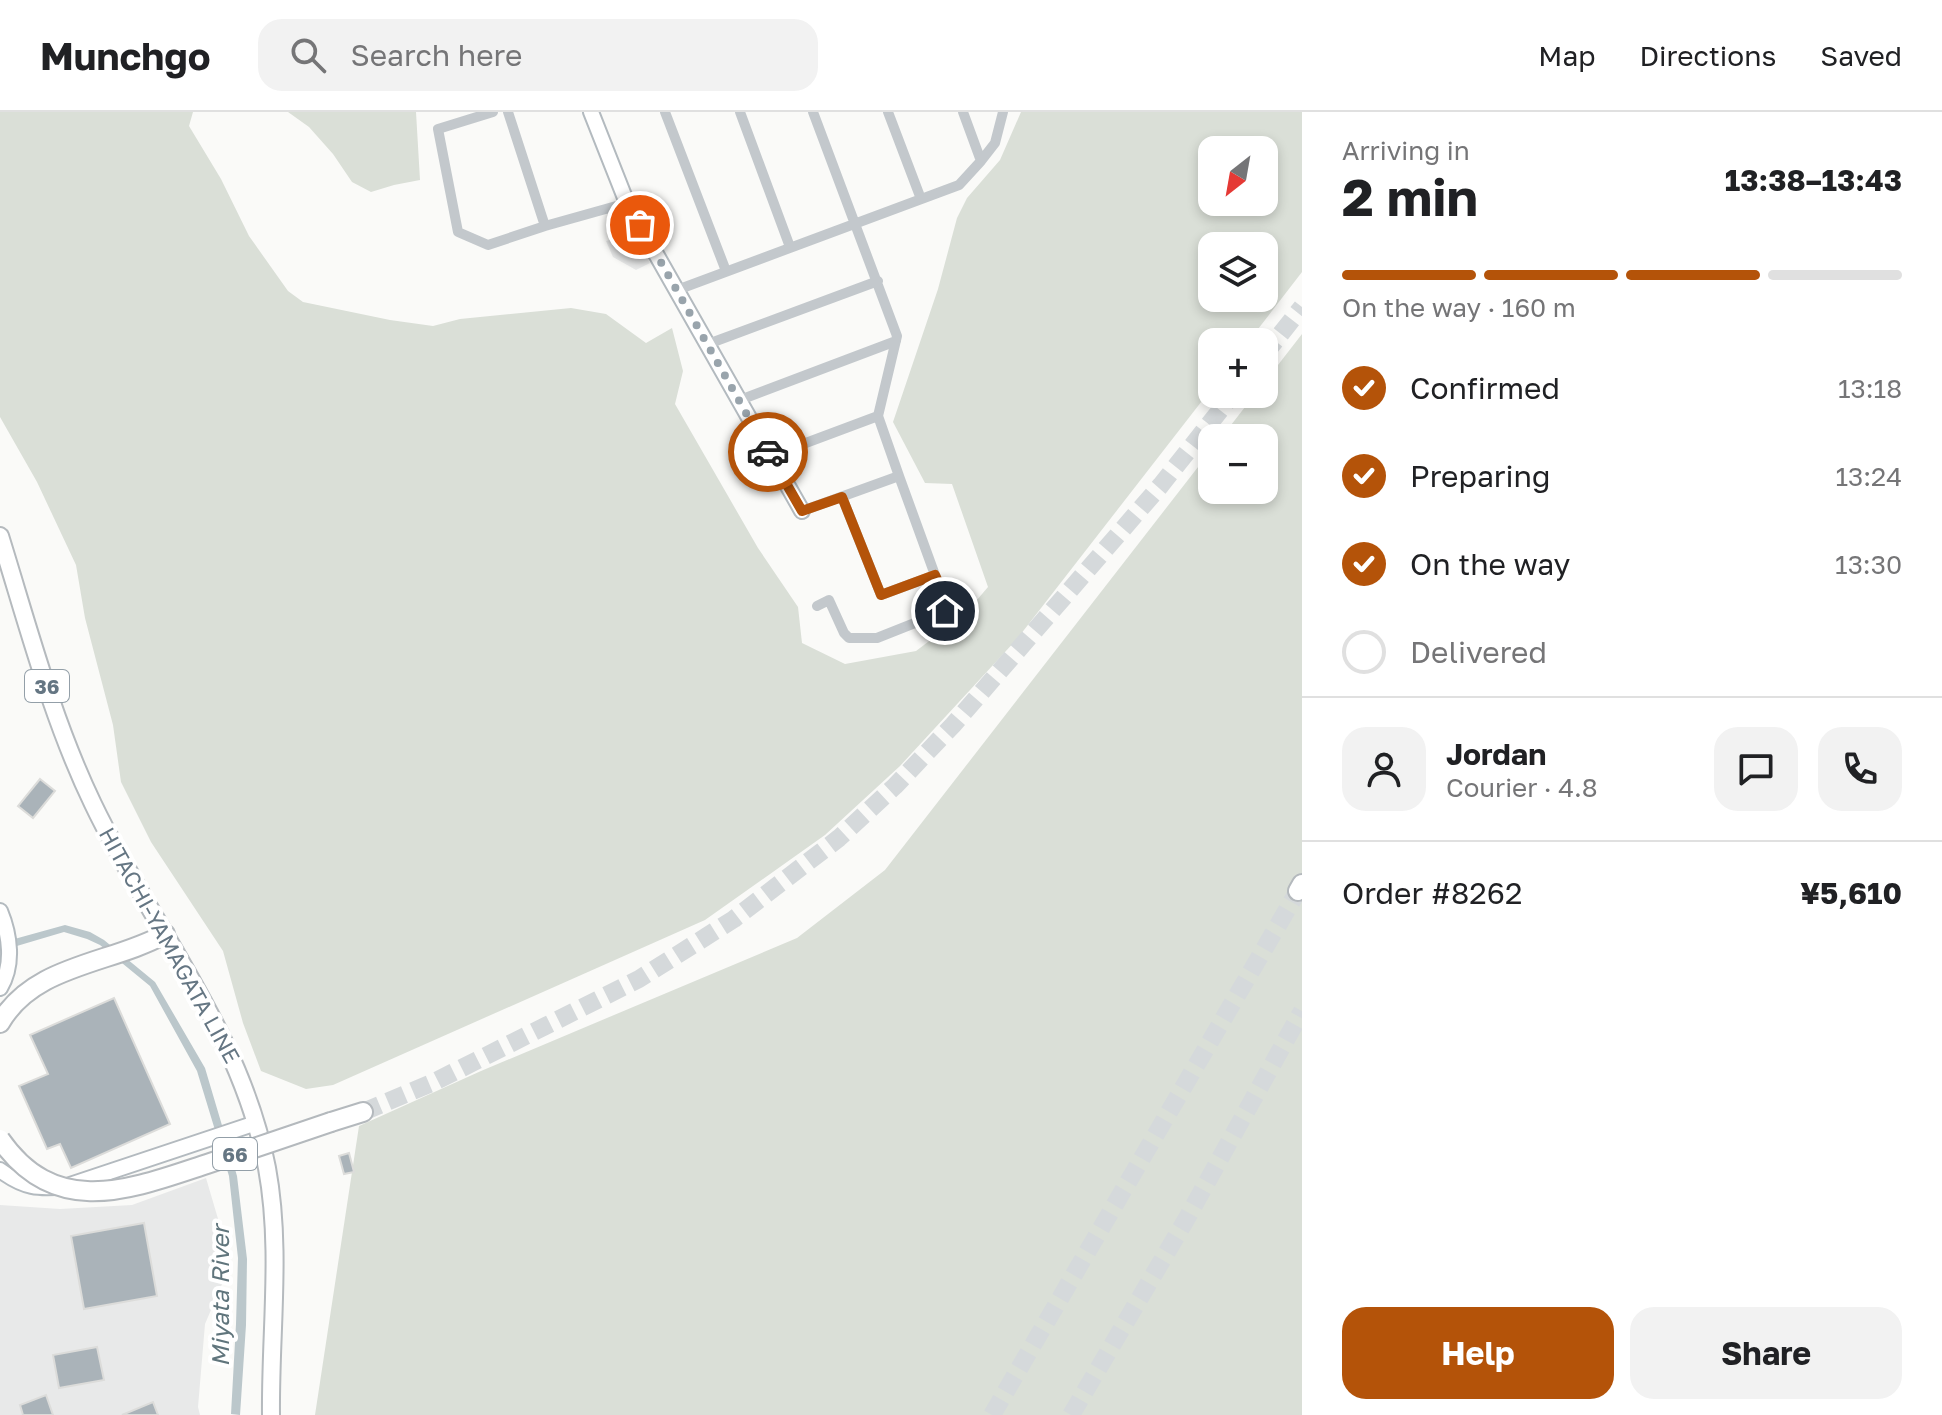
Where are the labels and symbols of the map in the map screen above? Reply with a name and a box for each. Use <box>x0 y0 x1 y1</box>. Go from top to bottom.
north arrow <box>1198 136 1278 216</box>
pin <box>606 191 674 259</box>
courier <box>728 412 808 492</box>
pin <box>911 577 979 645</box>
road number: 36 <box>25 670 69 702</box>
street label: HITACHI-YAMAGATA LINE <box>94 822 246 1068</box>
road number: 66 <box>213 1138 257 1170</box>
water label: Miyata River <box>205 1222 235 1367</box>

